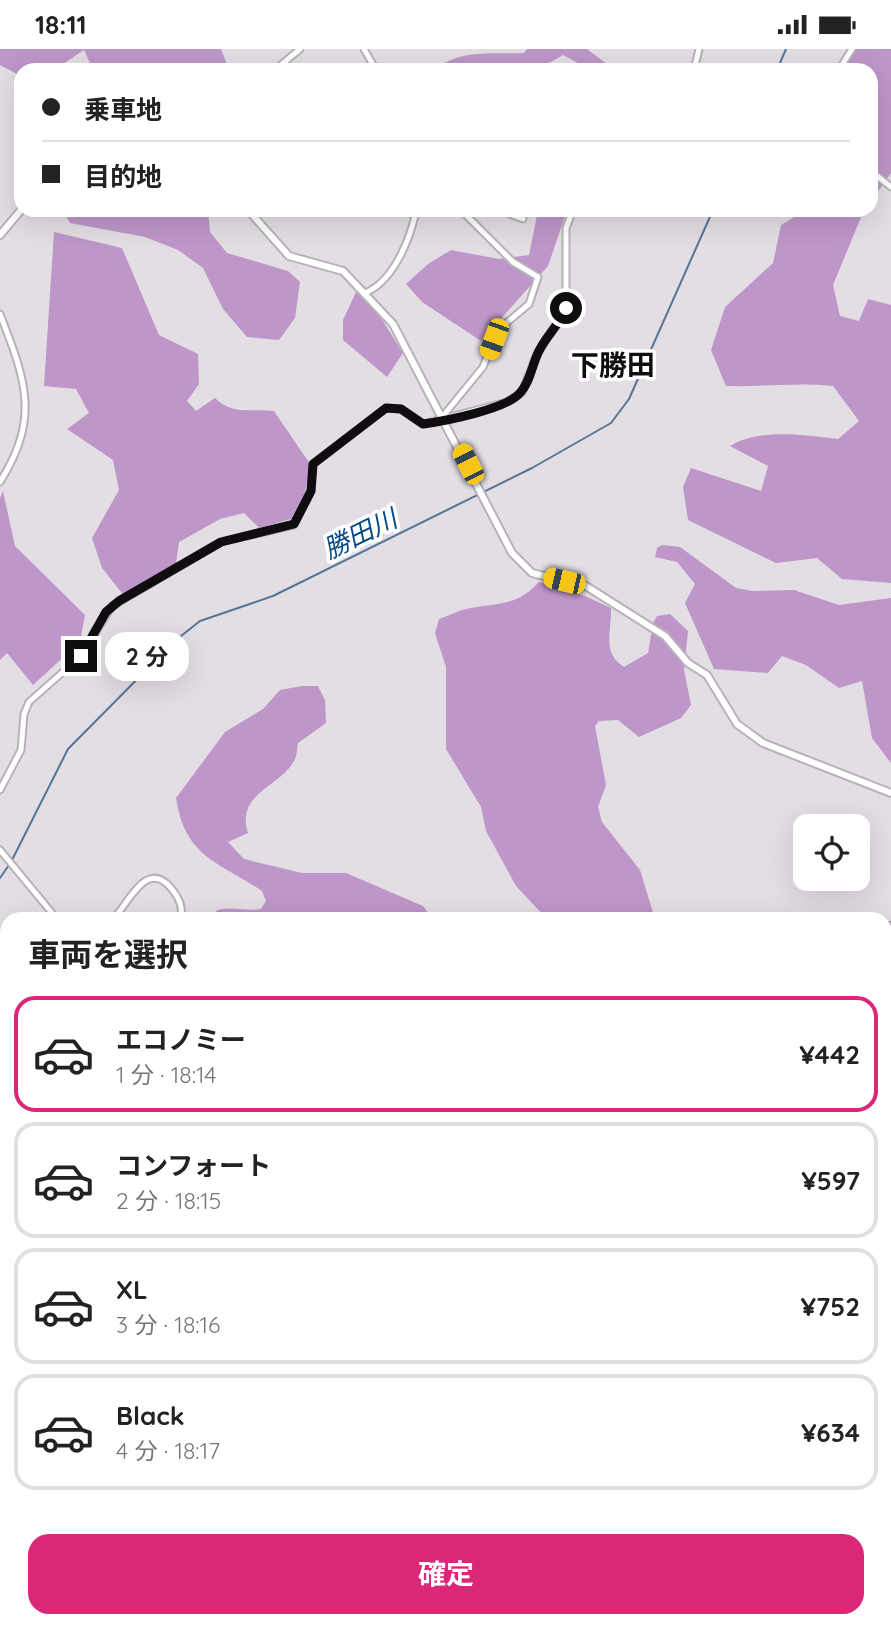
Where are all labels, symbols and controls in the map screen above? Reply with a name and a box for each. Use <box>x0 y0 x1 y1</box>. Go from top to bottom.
text: 18:11 <box>35 8 87 41</box>
text: 乗車地 <box>84 93 162 126</box>
text: 目的地 <box>84 160 162 193</box>
route start <box>550 292 582 324</box>
car <box>477 316 512 362</box>
district label: 下勝田 <box>571 347 655 382</box>
car <box>450 441 487 487</box>
water label: 勝田川 <box>317 500 405 565</box>
car <box>542 566 587 596</box>
callout: 2 分 <box>106 631 190 681</box>
route end <box>65 640 97 672</box>
text: 2 分 <box>126 642 168 671</box>
map controls <box>793 814 870 891</box>
button: locate <box>793 814 870 891</box>
text: 車両を選択 <box>28 934 188 974</box>
icon: car <box>32 1023 95 1086</box>
text: エコノミー <box>116 1023 246 1056</box>
text: ¥442 <box>799 1038 860 1071</box>
text: 1 分 · 18:14 <box>116 1060 216 1089</box>
icon: car <box>32 1149 95 1212</box>
text: コンフォート <box>116 1149 271 1182</box>
text: ¥597 <box>801 1164 860 1197</box>
text: 2 分 · 18:15 <box>116 1186 221 1215</box>
text: XL <box>116 1273 148 1306</box>
icon: car <box>32 1275 95 1338</box>
text: ¥752 <box>800 1290 860 1323</box>
text: 3 分 · 18:16 <box>116 1310 221 1339</box>
text: Black <box>116 1399 185 1432</box>
icon: car <box>32 1401 95 1464</box>
text: ¥634 <box>801 1416 860 1449</box>
text: 4 分 · 18:17 <box>116 1436 220 1465</box>
button: 確定 <box>28 1534 864 1614</box>

